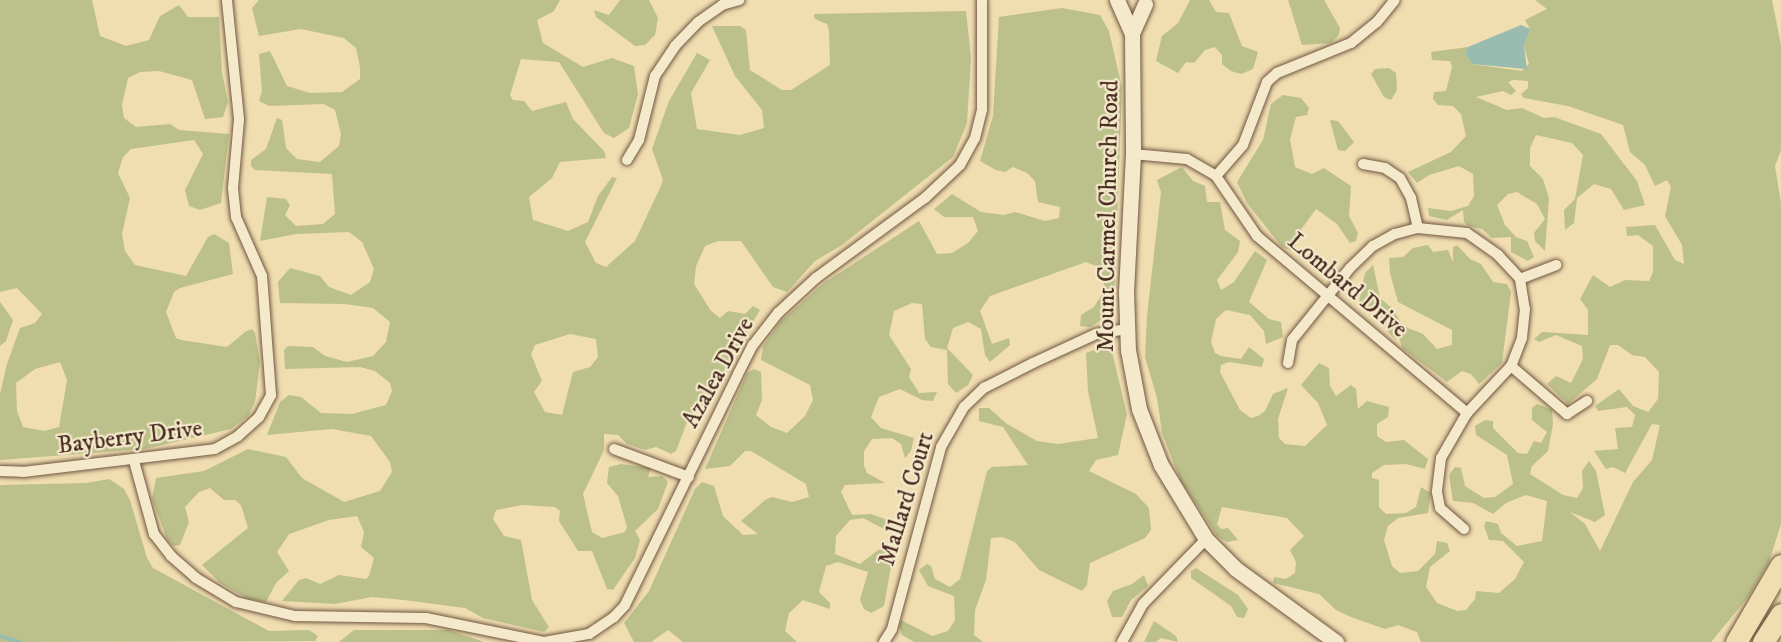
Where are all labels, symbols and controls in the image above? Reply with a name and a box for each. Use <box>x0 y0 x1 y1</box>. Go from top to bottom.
street label: Mount Carmel Church Road <box>1092 80 1126 352</box>
street label: Lombard Drive <box>1281 227 1413 345</box>
street label: Azalea Drive <box>677 313 761 433</box>
street label: Bayberry Drive <box>56 415 204 461</box>
street label: Mallard Court <box>873 429 941 569</box>

